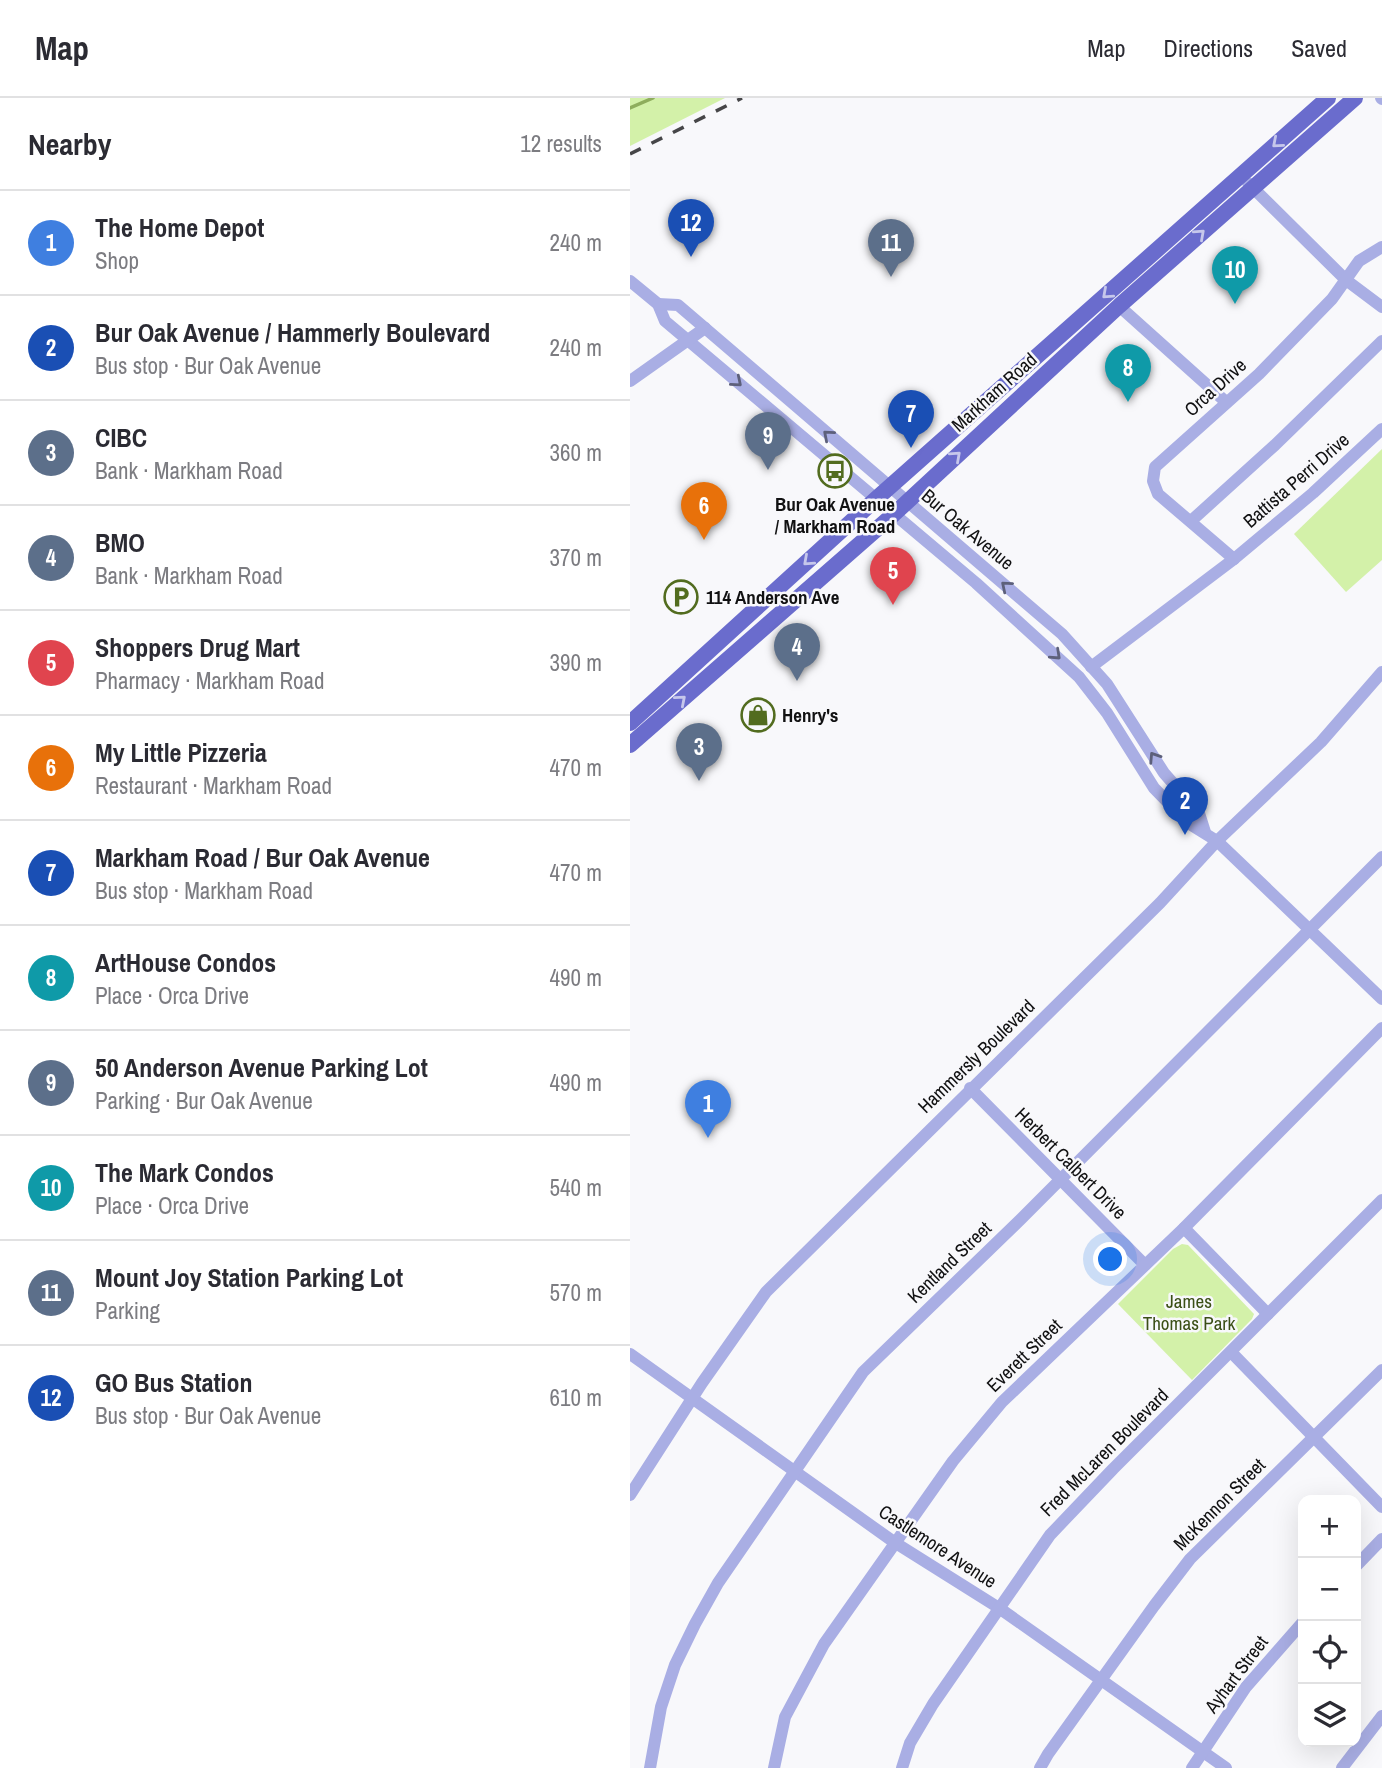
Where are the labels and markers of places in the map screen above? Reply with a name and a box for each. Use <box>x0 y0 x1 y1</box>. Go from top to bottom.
pin: 12 <box>668 199 714 257</box>
pin: 11 <box>868 219 914 277</box>
pin: 10 <box>1212 246 1258 304</box>
pin: 8 <box>1105 344 1151 402</box>
pin: 7 <box>888 390 934 448</box>
pin: 9 <box>745 412 791 470</box>
bus stop icon: Bur Oak Avenue / Markham Road <box>816 452 854 490</box>
pin: 6 <box>681 482 727 540</box>
place label: Bur Oak Avenue / Markham Road <box>775 491 895 539</box>
pin: 5 <box>870 547 916 605</box>
parking icon: 114 Anderson Ave <box>662 578 700 616</box>
place label: 114 Anderson Ave <box>706 584 840 610</box>
pin: 4 <box>774 623 820 681</box>
shop icon: Henry's <box>739 696 777 734</box>
place label: Henry's <box>782 702 839 728</box>
pin: 3 <box>676 723 722 781</box>
pin: 2 <box>1162 777 1208 835</box>
pin: 1 <box>685 1080 731 1138</box>

